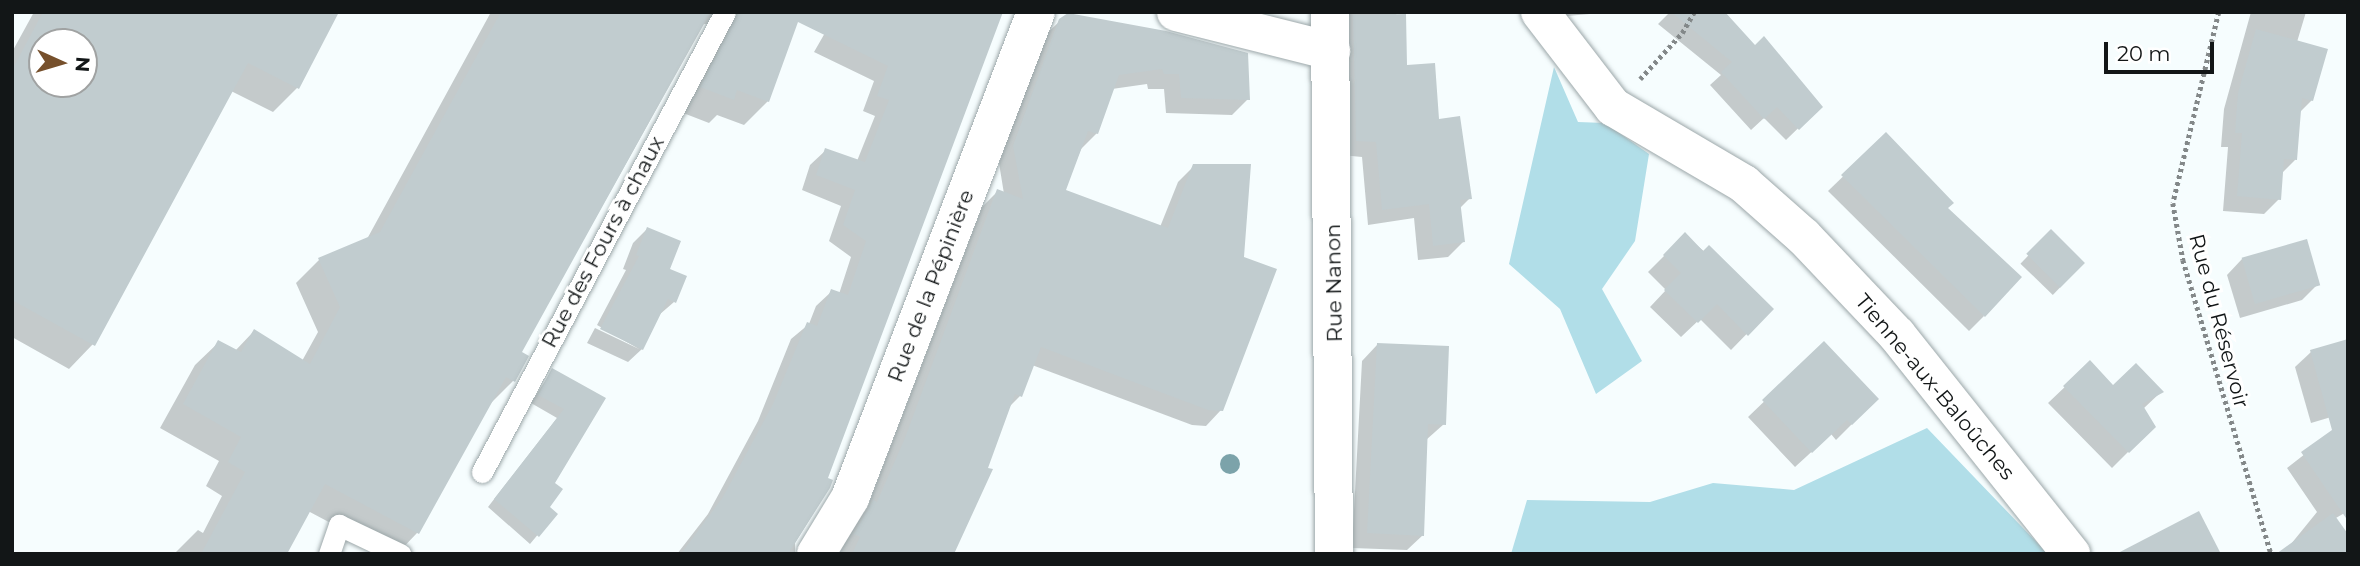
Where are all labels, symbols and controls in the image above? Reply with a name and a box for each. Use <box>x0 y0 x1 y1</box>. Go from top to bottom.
north arrow <box>28 28 98 98</box>
scale bar <box>2108 28 2218 72</box>
text: 20 m <box>2117 41 2171 66</box>
text: N <box>70 56 94 73</box>
street label: Rue des Fours à chaux <box>536 132 670 352</box>
street label: Rue de la Pépinière <box>883 186 979 386</box>
street label: Rue Nanon <box>1320 224 1348 342</box>
street label: Rue du Réservoir <box>2184 231 2254 411</box>
street label: Tienne-aux-Baloûches <box>1850 289 2020 485</box>

